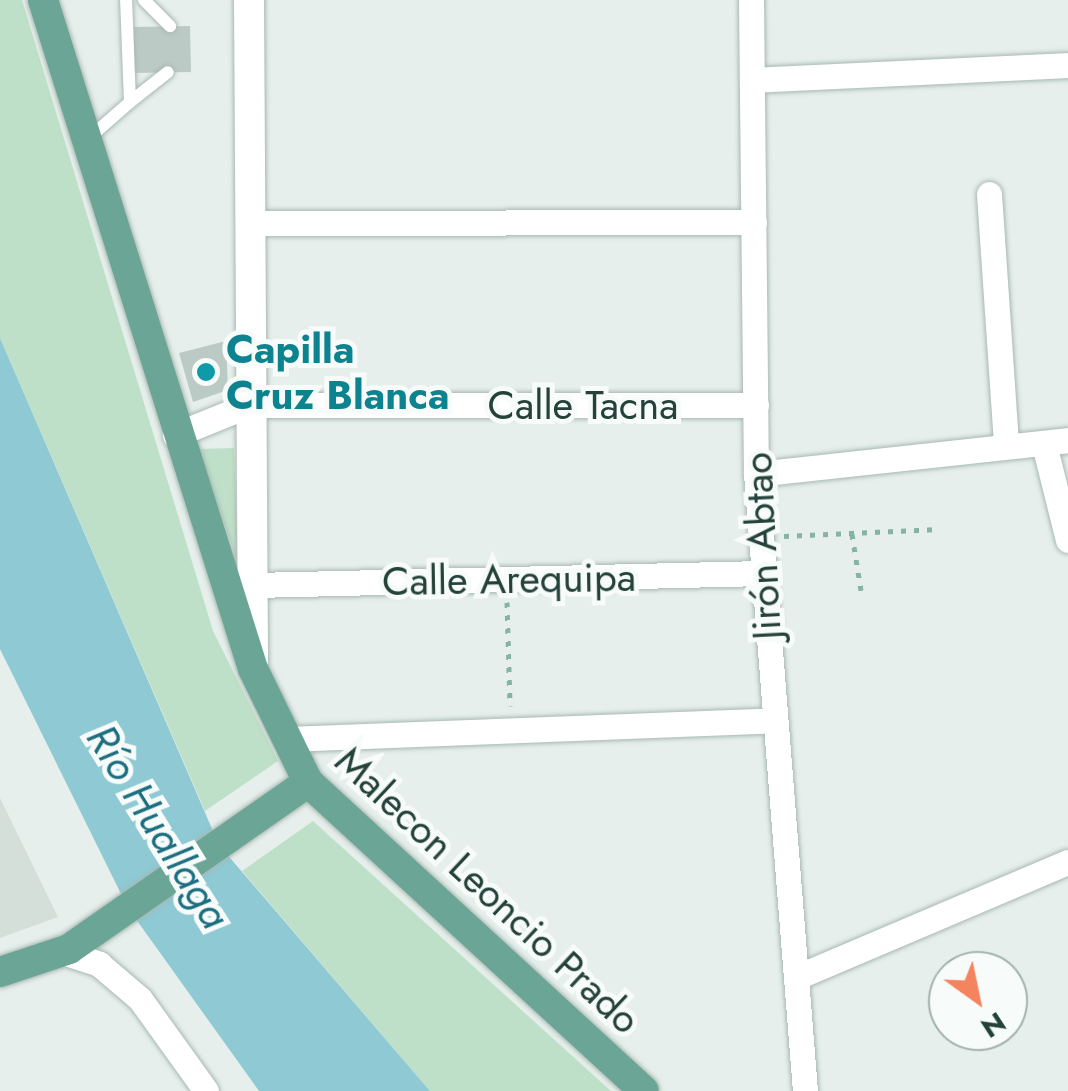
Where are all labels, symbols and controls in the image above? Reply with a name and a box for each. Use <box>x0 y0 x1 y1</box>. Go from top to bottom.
place label: Capilla Cruz Blanca <box>226 325 450 419</box>
marker: Capilla Cruz Blanca <box>195 361 217 383</box>
street label: Calle Tacna <box>488 381 678 429</box>
street label: Jirón Abtao <box>733 451 791 641</box>
street label: Calle Arequipa <box>382 553 636 605</box>
water label: Río Huallaga <box>76 716 240 938</box>
street label: Malecon Leoncio Prado <box>326 736 650 1044</box>
north arrow <box>928 951 1028 1051</box>
text: N <box>973 1002 1014 1048</box>

